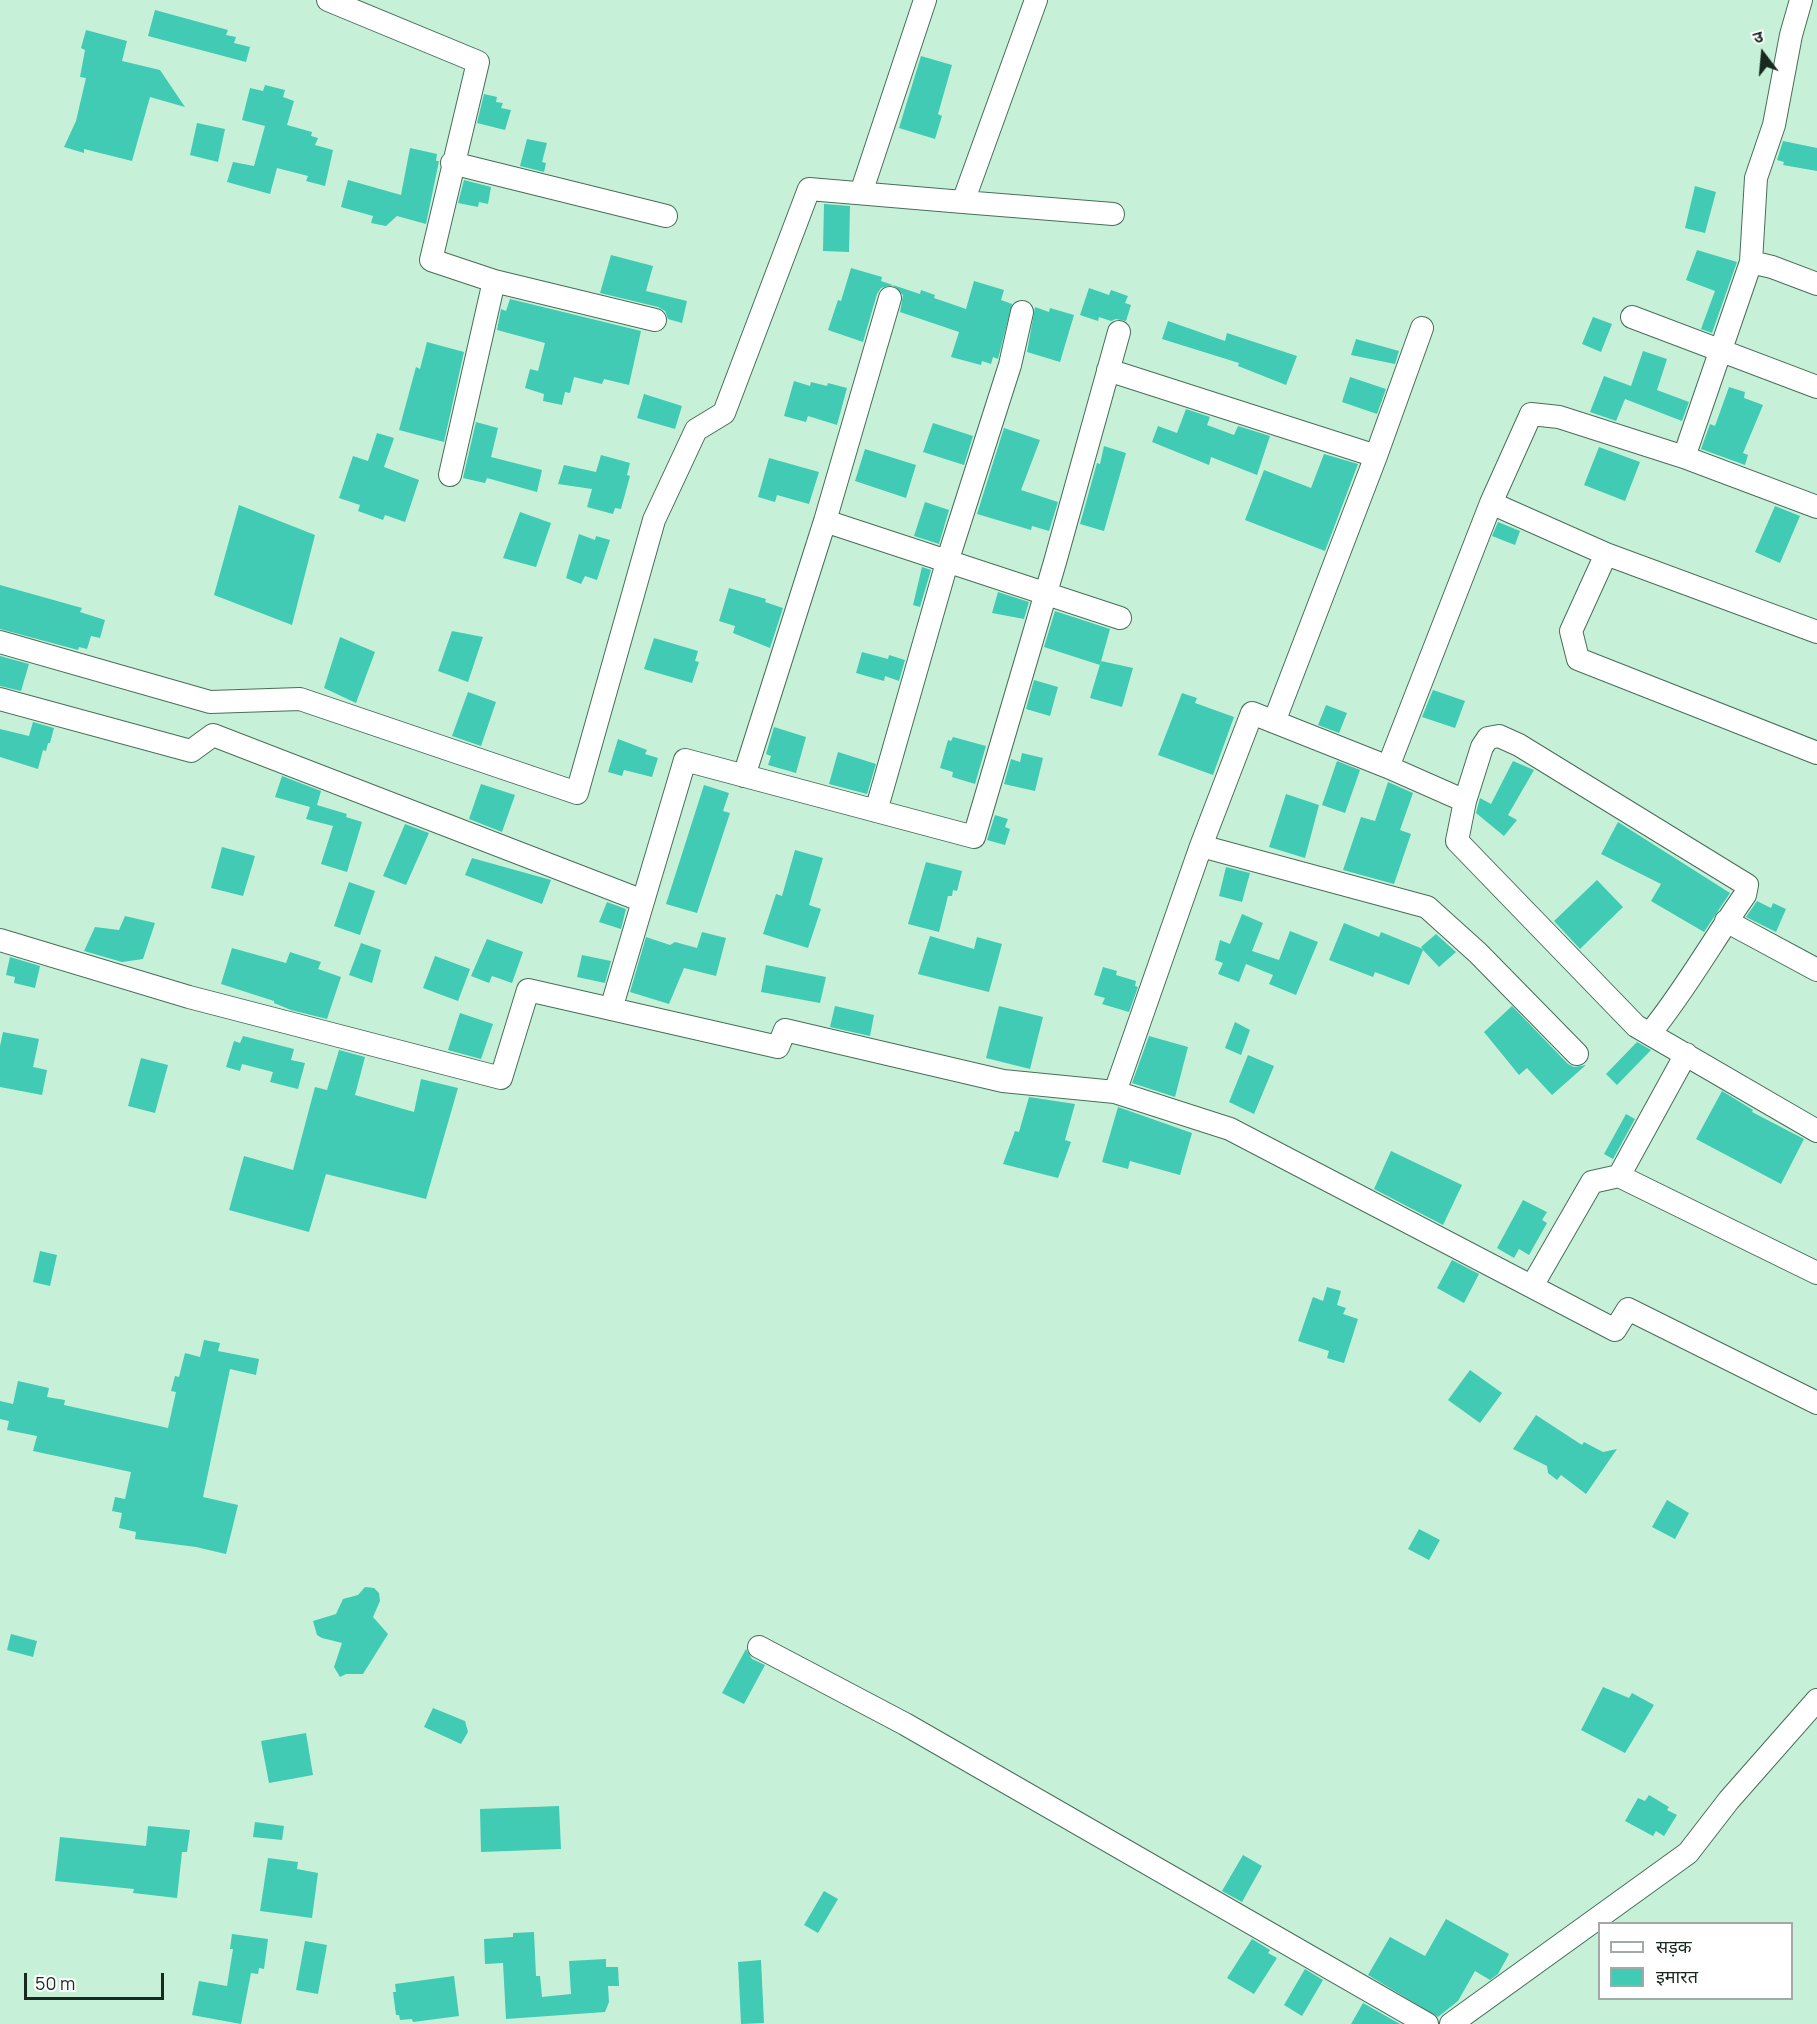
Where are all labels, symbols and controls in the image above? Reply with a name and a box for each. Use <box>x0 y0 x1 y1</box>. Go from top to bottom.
north arrow <box>1733 24 1793 84</box>
text: उ <box>1751 25 1766 49</box>
legend <box>1598 1922 1793 2000</box>
text: सड़क <box>1656 1934 1692 1958</box>
scale bar <box>27 1961 166 1999</box>
text: इमारत <box>1656 1964 1698 1988</box>
text: 50 m <box>35 1971 75 1995</box>

